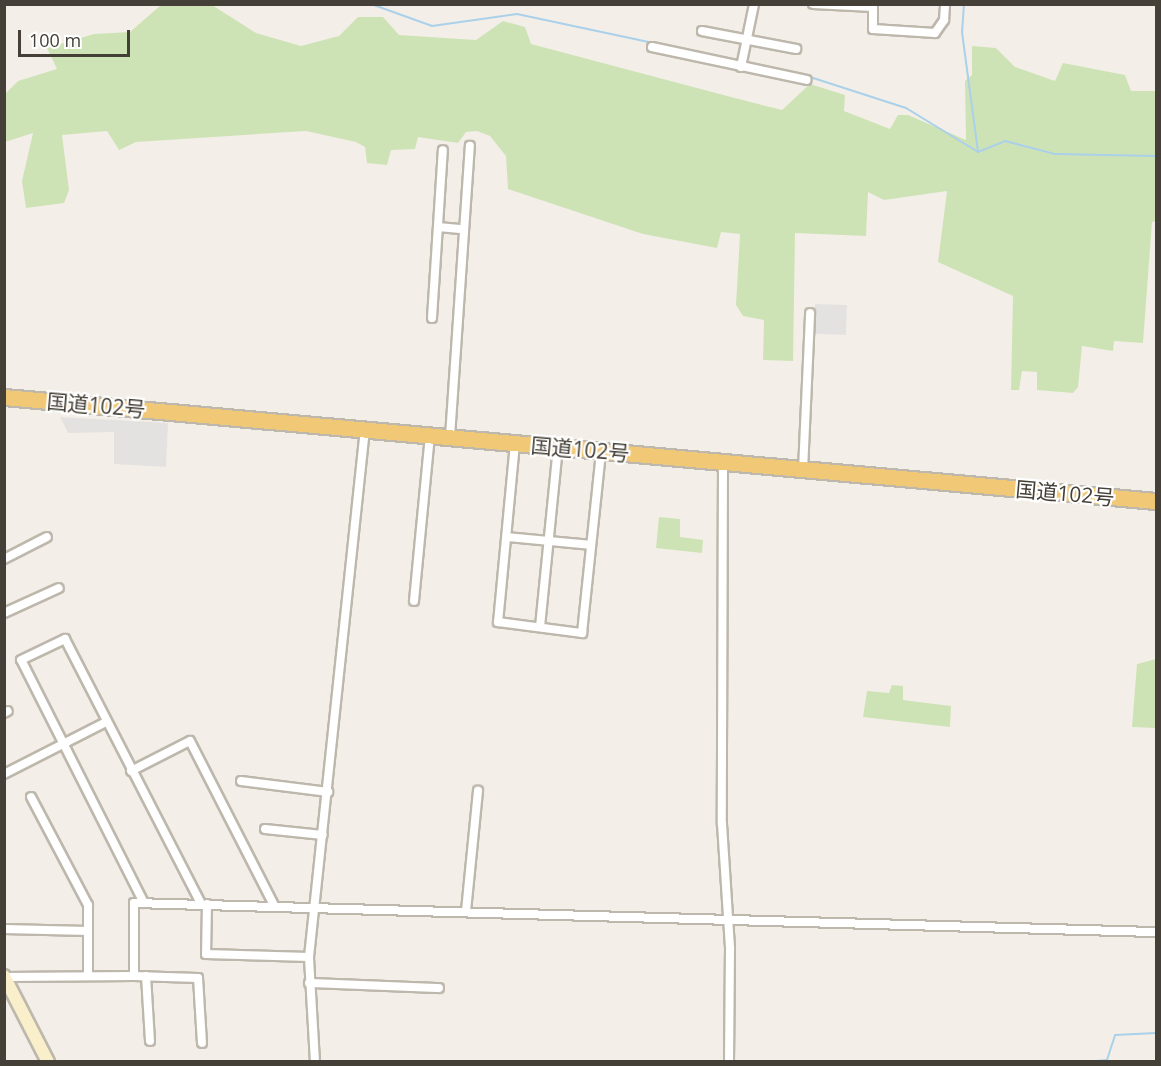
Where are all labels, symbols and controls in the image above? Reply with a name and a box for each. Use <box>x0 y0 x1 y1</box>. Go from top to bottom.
scale bar <box>21 18 134 56</box>
text: 100 m <box>29 28 81 52</box>
street label: 国道102号 <box>46 388 146 422</box>
street label: 国道102号 <box>530 432 630 466</box>
street label: 国道102号 <box>1015 476 1115 510</box>

